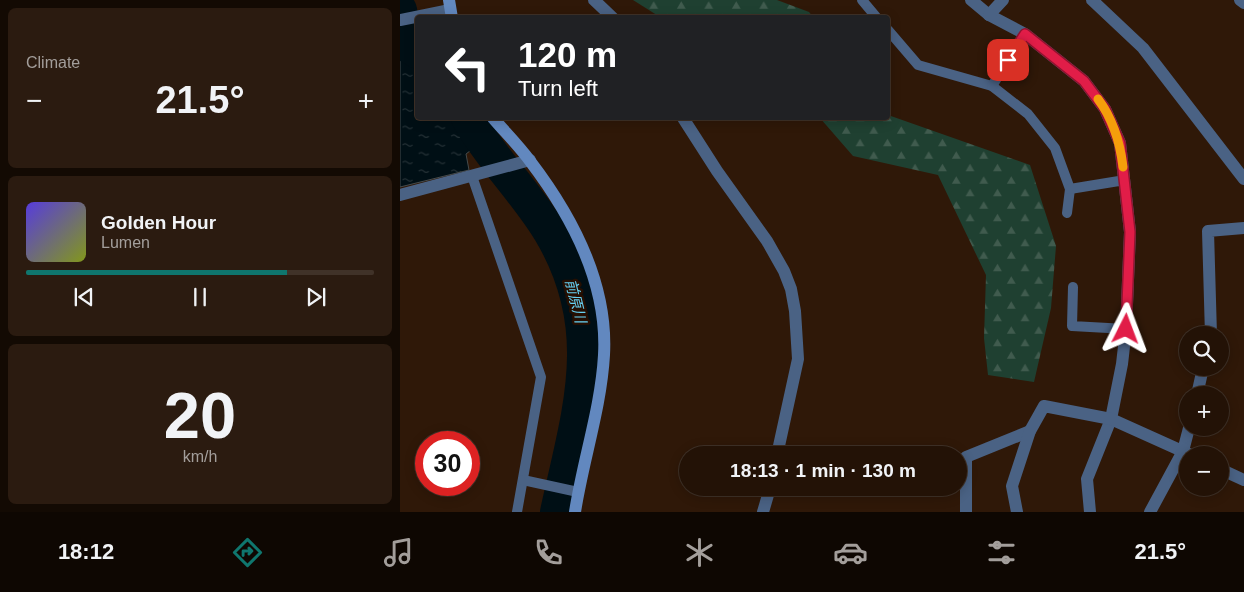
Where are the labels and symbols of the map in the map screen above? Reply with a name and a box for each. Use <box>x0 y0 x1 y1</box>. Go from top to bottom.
pin <box>987 39 1029 81</box>
water label: 前原川 <box>562 277 590 327</box>
position arrow <box>1099 302 1151 354</box>
speed limit sign: 30 <box>415 431 480 496</box>

